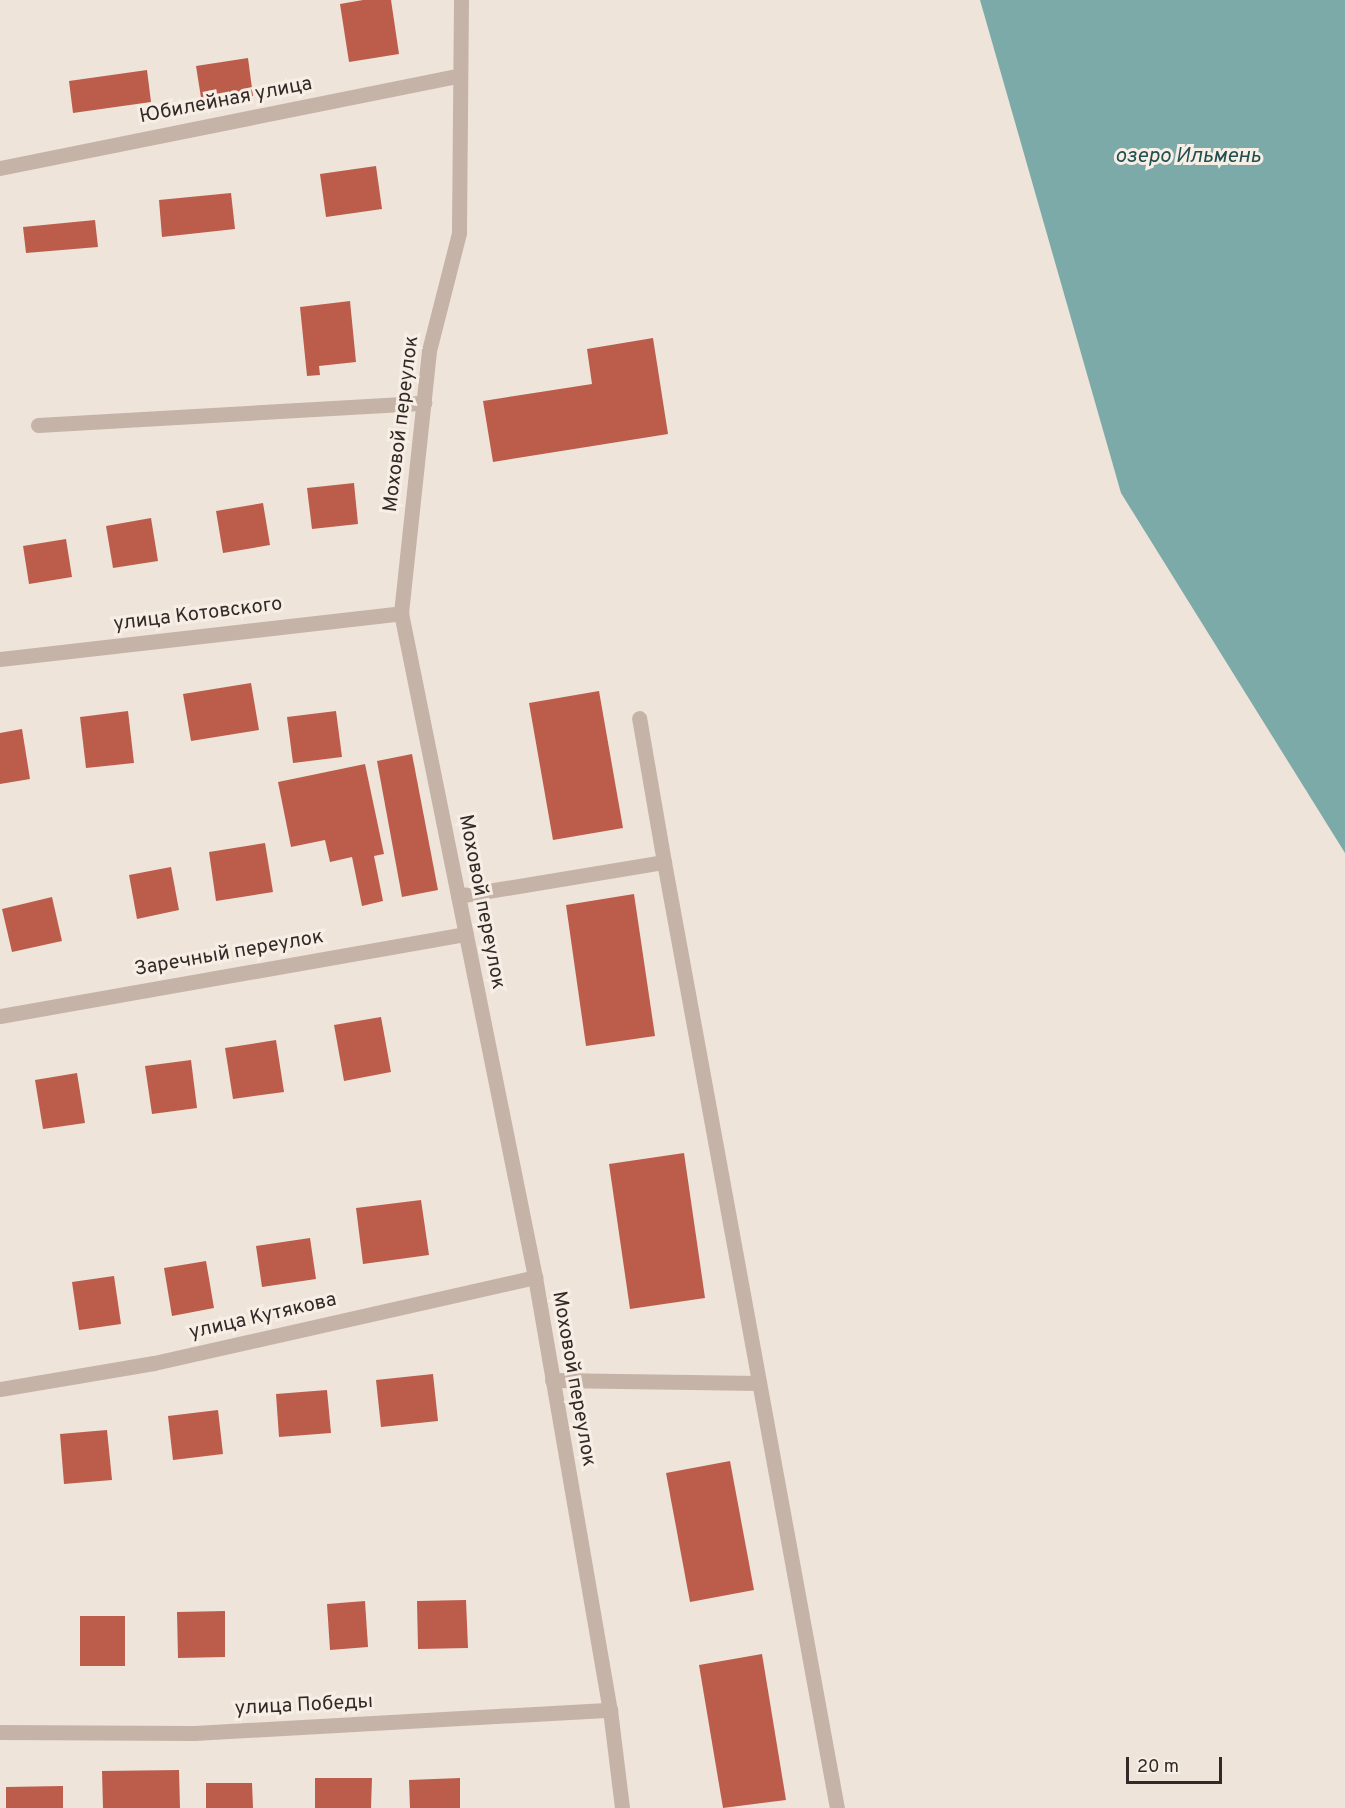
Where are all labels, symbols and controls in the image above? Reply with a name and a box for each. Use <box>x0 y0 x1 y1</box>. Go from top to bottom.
street label: Юбилейная улица <box>138 72 314 130</box>
water label: озеро Ильмень <box>1115 144 1261 170</box>
street label: Моховой переулок <box>379 334 425 514</box>
street label: улица Котовского <box>112 593 284 637</box>
street label: Моховой переулок <box>452 813 510 991</box>
street label: Заречный переулок <box>133 926 325 982</box>
street label: улица Кутякова <box>187 1288 339 1346</box>
street label: Моховой переулок <box>546 1289 600 1469</box>
street label: улица Победы <box>234 1690 374 1722</box>
scale bar <box>1129 1745 1225 1783</box>
text: 20 m <box>1137 1756 1179 1779</box>

